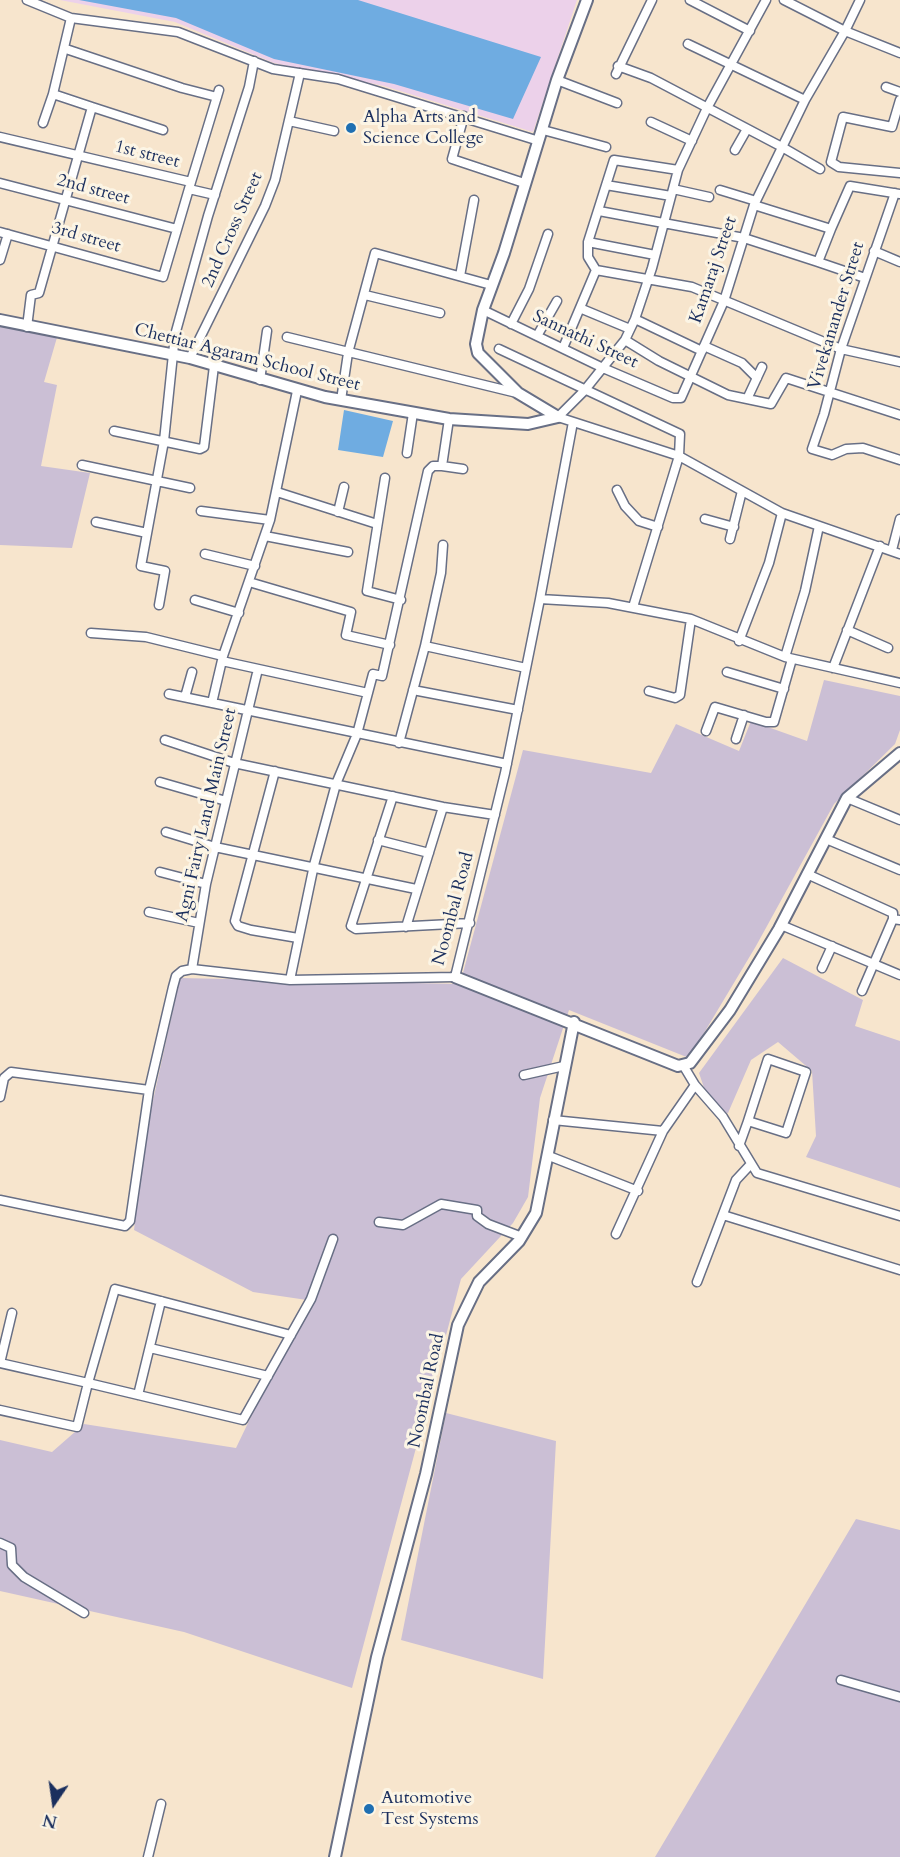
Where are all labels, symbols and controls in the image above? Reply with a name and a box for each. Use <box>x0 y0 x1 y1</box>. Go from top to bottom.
place label: Alpha Arts and Science College <box>363 107 484 150</box>
marker: Alpha Arts and Science College <box>344 121 358 135</box>
street label: 1st street <box>112 137 182 173</box>
street label: 2nd Cross Street <box>198 169 268 291</box>
street label: 2nd street <box>54 170 132 210</box>
street label: Kamaraj Street <box>686 214 742 326</box>
street label: 3rd street <box>49 218 123 258</box>
street label: Vivekanander Street <box>804 239 870 393</box>
street label: Sannathi Street <box>529 306 641 374</box>
street label: Chettiar Agaram School Street <box>132 319 362 397</box>
street label: Agni Fairy Land Main Street <box>172 706 242 924</box>
street label: Noombal Road <box>428 850 480 968</box>
street label: Noombal Road <box>404 1332 450 1450</box>
north arrow <box>24 1773 84 1833</box>
place label: Automotive Test Systems <box>381 1788 479 1830</box>
marker: Automotive Test Systems <box>362 1802 376 1816</box>
text: N <box>41 1808 59 1833</box>

